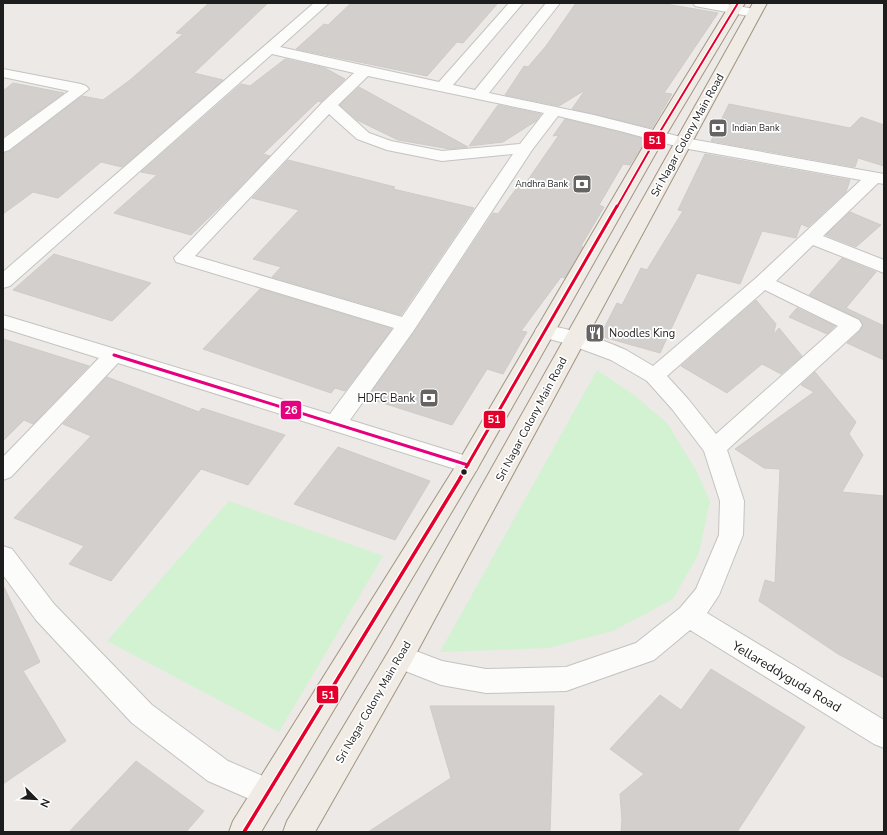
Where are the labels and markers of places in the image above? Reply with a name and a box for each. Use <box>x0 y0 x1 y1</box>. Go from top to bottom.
bank icon: Indian Bank <box>707 117 729 139</box>
place label: Indian Bank <box>732 122 780 134</box>
bank icon: Andhra Bank <box>571 173 593 195</box>
place label: Andhra Bank <box>515 178 568 190</box>
restaurant icon: Noodles King <box>584 322 606 344</box>
place label: Noodles King <box>609 326 675 341</box>
bank icon: HDFC Bank <box>418 387 440 409</box>
place label: HDFC Bank <box>357 391 415 406</box>
unlabelled marker <box>459 467 469 477</box>

